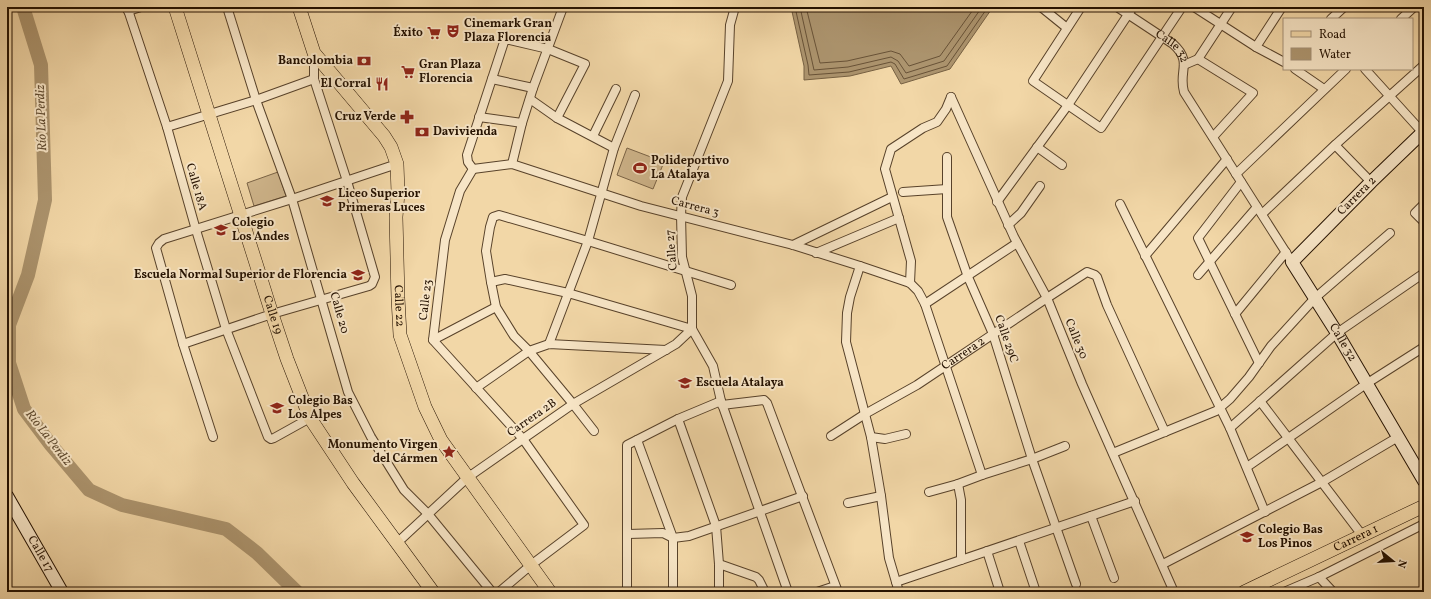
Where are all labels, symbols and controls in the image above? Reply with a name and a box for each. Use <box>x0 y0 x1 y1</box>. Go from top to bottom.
place label: Cinemark Gran Plaza Florencia <box>464 16 552 46</box>
legend <box>1283 18 1413 70</box>
theatre icon: Cinemark Gran Plaza Florencia <box>445 23 461 39</box>
place label: Éxito <box>393 24 423 41</box>
supermarket icon: Éxito <box>426 25 442 41</box>
street label: Calle 32 <box>1152 26 1192 64</box>
text: Road <box>1319 27 1346 43</box>
text: Water <box>1319 47 1351 63</box>
place label: Bancolombia <box>278 53 353 69</box>
bank icon: Bancolombia <box>356 53 372 69</box>
place label: Gran Plaza Florencia <box>419 57 482 87</box>
supermarket icon: Gran Plaza Florencia <box>400 64 416 80</box>
place label: El Corral <box>320 76 371 92</box>
restaurant icon: El Corral <box>374 76 390 92</box>
water label: Río La Perdiz <box>32 84 52 152</box>
place label: Cruz Verde <box>335 109 396 125</box>
pharmacy icon: Cruz Verde <box>399 109 415 125</box>
bank icon: Davivienda <box>414 124 430 140</box>
place label: Davivienda <box>433 124 498 140</box>
place label: Polideportivo La Atalaya <box>651 153 729 183</box>
sports icon: Polideportivo La Atalaya <box>632 160 648 176</box>
street label: Calle 18A <box>182 162 210 213</box>
street label: Carrera 2 <box>1334 173 1380 219</box>
place label: Liceo Superior Primeras Luces <box>338 186 426 216</box>
school or university icon: Liceo Superior Primeras Luces <box>319 193 335 209</box>
street label: Carrera 3 <box>669 193 721 221</box>
place label: Colegio Los Andes <box>232 215 290 245</box>
school or university icon: Colegio Los Andes <box>213 222 229 238</box>
street label: Calle 27 <box>662 229 682 271</box>
place label: Escuela Normal Superior de Florencia <box>134 267 347 283</box>
school or university icon: Escuela Normal Superior de Florencia <box>350 267 366 283</box>
street label: Calle 23 <box>416 279 436 321</box>
street label: Calle 22 <box>390 285 408 327</box>
street label: Calle 20 <box>325 290 353 336</box>
street label: Calle 19 <box>259 294 286 336</box>
street label: Calle 29C <box>990 313 1022 365</box>
street label: Calle 30 <box>1061 316 1091 362</box>
street label: Calle 32 <box>1325 320 1360 364</box>
street label: Carrera 2 <box>939 333 989 374</box>
school or university icon: Escuela Atalaya <box>677 375 693 391</box>
place label: Escuela Atalaya <box>696 375 784 391</box>
place label: Colegio Bas Los Alpes <box>288 393 353 423</box>
street label: Carrera 2B <box>504 395 560 441</box>
school or university icon: Colegio Bas Los Alpes <box>269 400 285 416</box>
water label: Río La Perdiz <box>20 406 76 470</box>
place label: Monumento Virgen del Cármen <box>328 437 438 467</box>
place icon: Monumento Virgen del Cármen <box>441 444 457 460</box>
street label: Carrera 1 <box>1331 521 1381 556</box>
place label: Colegio Bas Los Pinos <box>1258 522 1323 552</box>
school or university icon: Colegio Bas Los Pinos <box>1239 529 1255 545</box>
street label: Calle 17 <box>24 533 57 575</box>
north arrow <box>1373 541 1413 581</box>
text: N <box>1393 558 1409 570</box>

